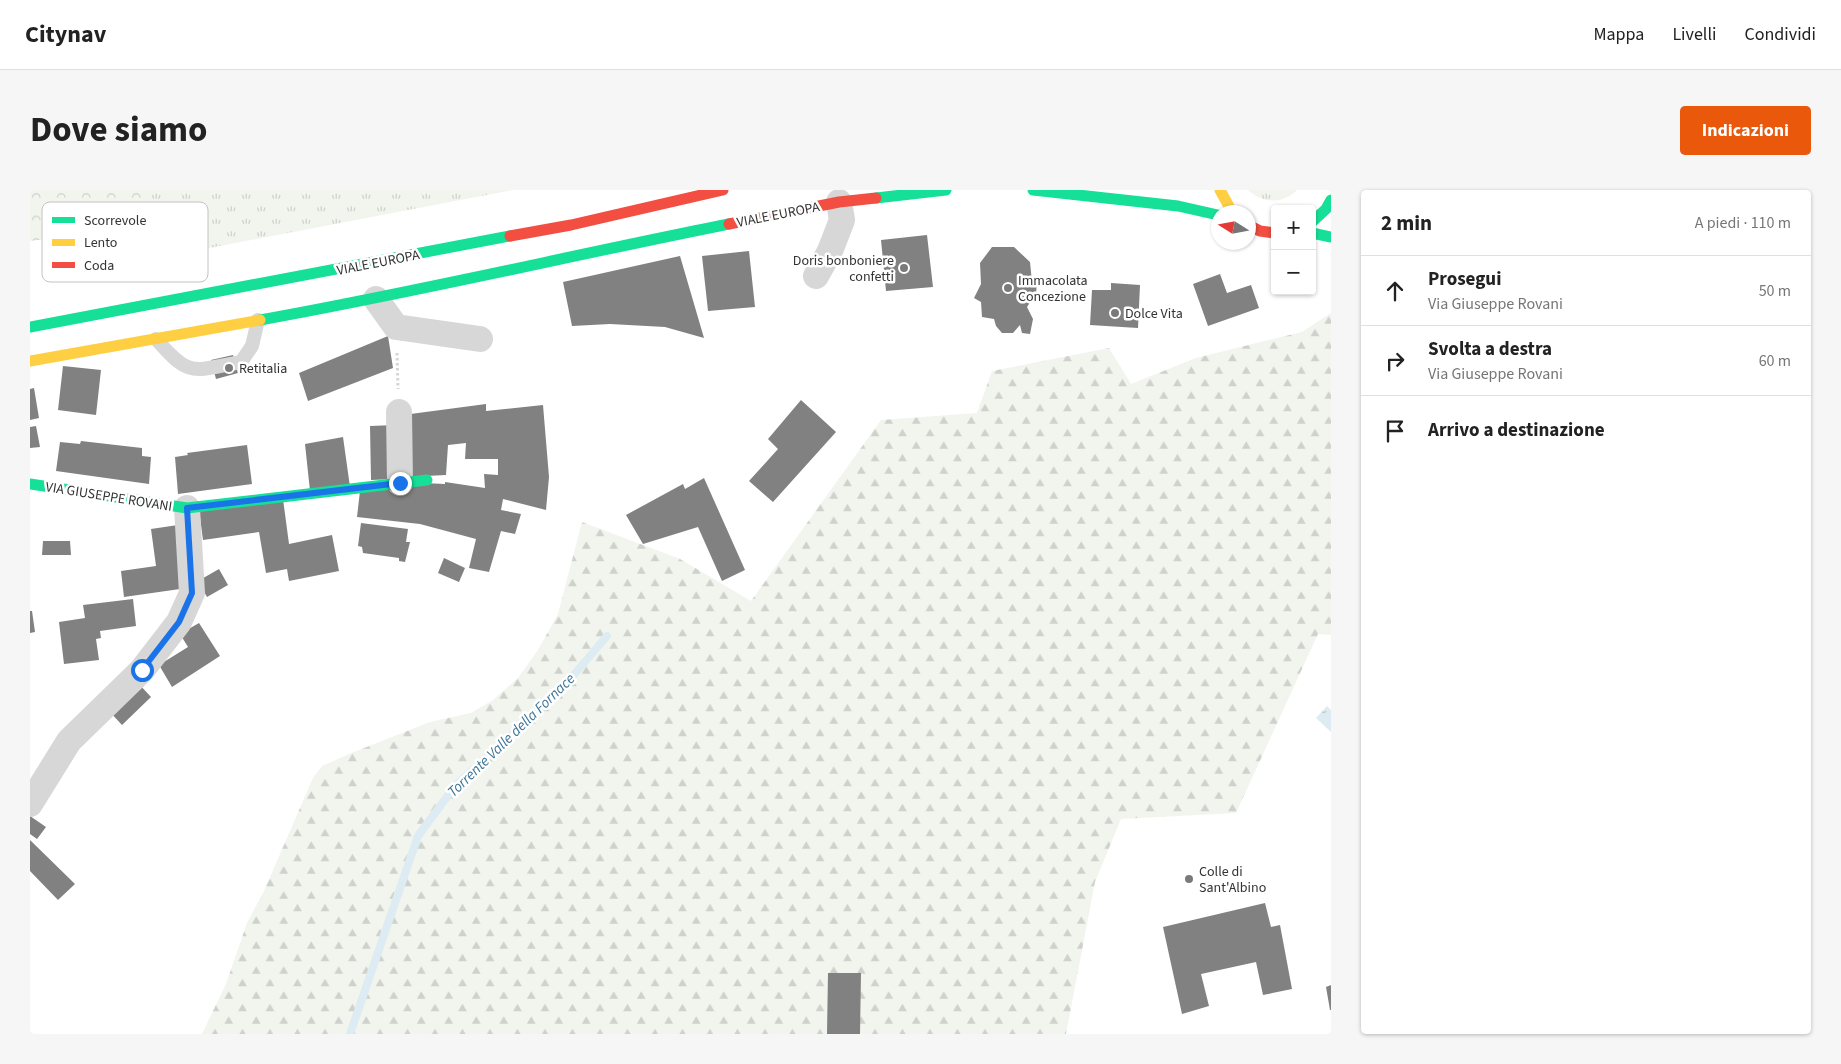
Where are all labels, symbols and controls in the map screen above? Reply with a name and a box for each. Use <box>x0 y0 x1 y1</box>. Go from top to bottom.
text: Citynav <box>25 17 106 52</box>
text: Mappa <box>1593 22 1644 47</box>
text: Livelli <box>1672 22 1716 47</box>
text: Condividi <box>1744 22 1816 47</box>
text: Dove siamo <box>30 105 208 155</box>
button: Indicazioni <box>1680 106 1811 155</box>
street label: VIALE EUROPA <box>735 197 822 233</box>
legend <box>42 202 208 282</box>
north arrow <box>1211 205 1256 250</box>
map controls <box>1271 205 1316 295</box>
button: + <box>1271 205 1316 250</box>
text: 2 min <box>1381 208 1432 238</box>
text: Scorrevole <box>84 211 146 231</box>
text: A piedi · 110 m <box>1695 212 1791 234</box>
text: Lento <box>84 233 117 253</box>
street label: VIALE EUROPA <box>335 245 422 281</box>
button: − <box>1271 250 1316 295</box>
place label: Doris bonboniere confetti <box>793 251 894 287</box>
text: Coda <box>84 256 114 276</box>
marker: Doris bonboniere confetti <box>898 262 910 274</box>
text: Prosegui <box>1428 266 1501 293</box>
place label: Immacolata Concezione <box>1018 271 1088 307</box>
icon: ahead <box>1381 277 1409 305</box>
text: 50 m <box>1759 280 1791 302</box>
marker: Immacolata Concezione <box>1002 282 1014 294</box>
text: Via Giuseppe Rovani <box>1428 293 1563 315</box>
place label: Dolce Vita <box>1125 304 1183 324</box>
marker: Dolce Vita <box>1109 307 1121 319</box>
text: Svolta a destra <box>1428 336 1552 363</box>
icon: right <box>1381 347 1409 375</box>
text: 60 m <box>1759 350 1791 372</box>
place label: Retitalia <box>239 359 287 379</box>
marker: Retitalia <box>223 362 235 374</box>
text: Via Giuseppe Rovani <box>1428 363 1563 385</box>
icon: arrive <box>1381 417 1409 445</box>
text: Arrivo a destinazione <box>1428 417 1605 444</box>
route end <box>389 472 412 495</box>
street label: VIA GIUSEPPE ROVANI <box>44 477 174 517</box>
route start <box>131 659 154 682</box>
water label: Torrente Valle della Fornace <box>443 669 580 802</box>
place label: Colle di Sant'Albino <box>1199 862 1266 898</box>
marker: Colle di Sant'Albino <box>1183 873 1195 885</box>

